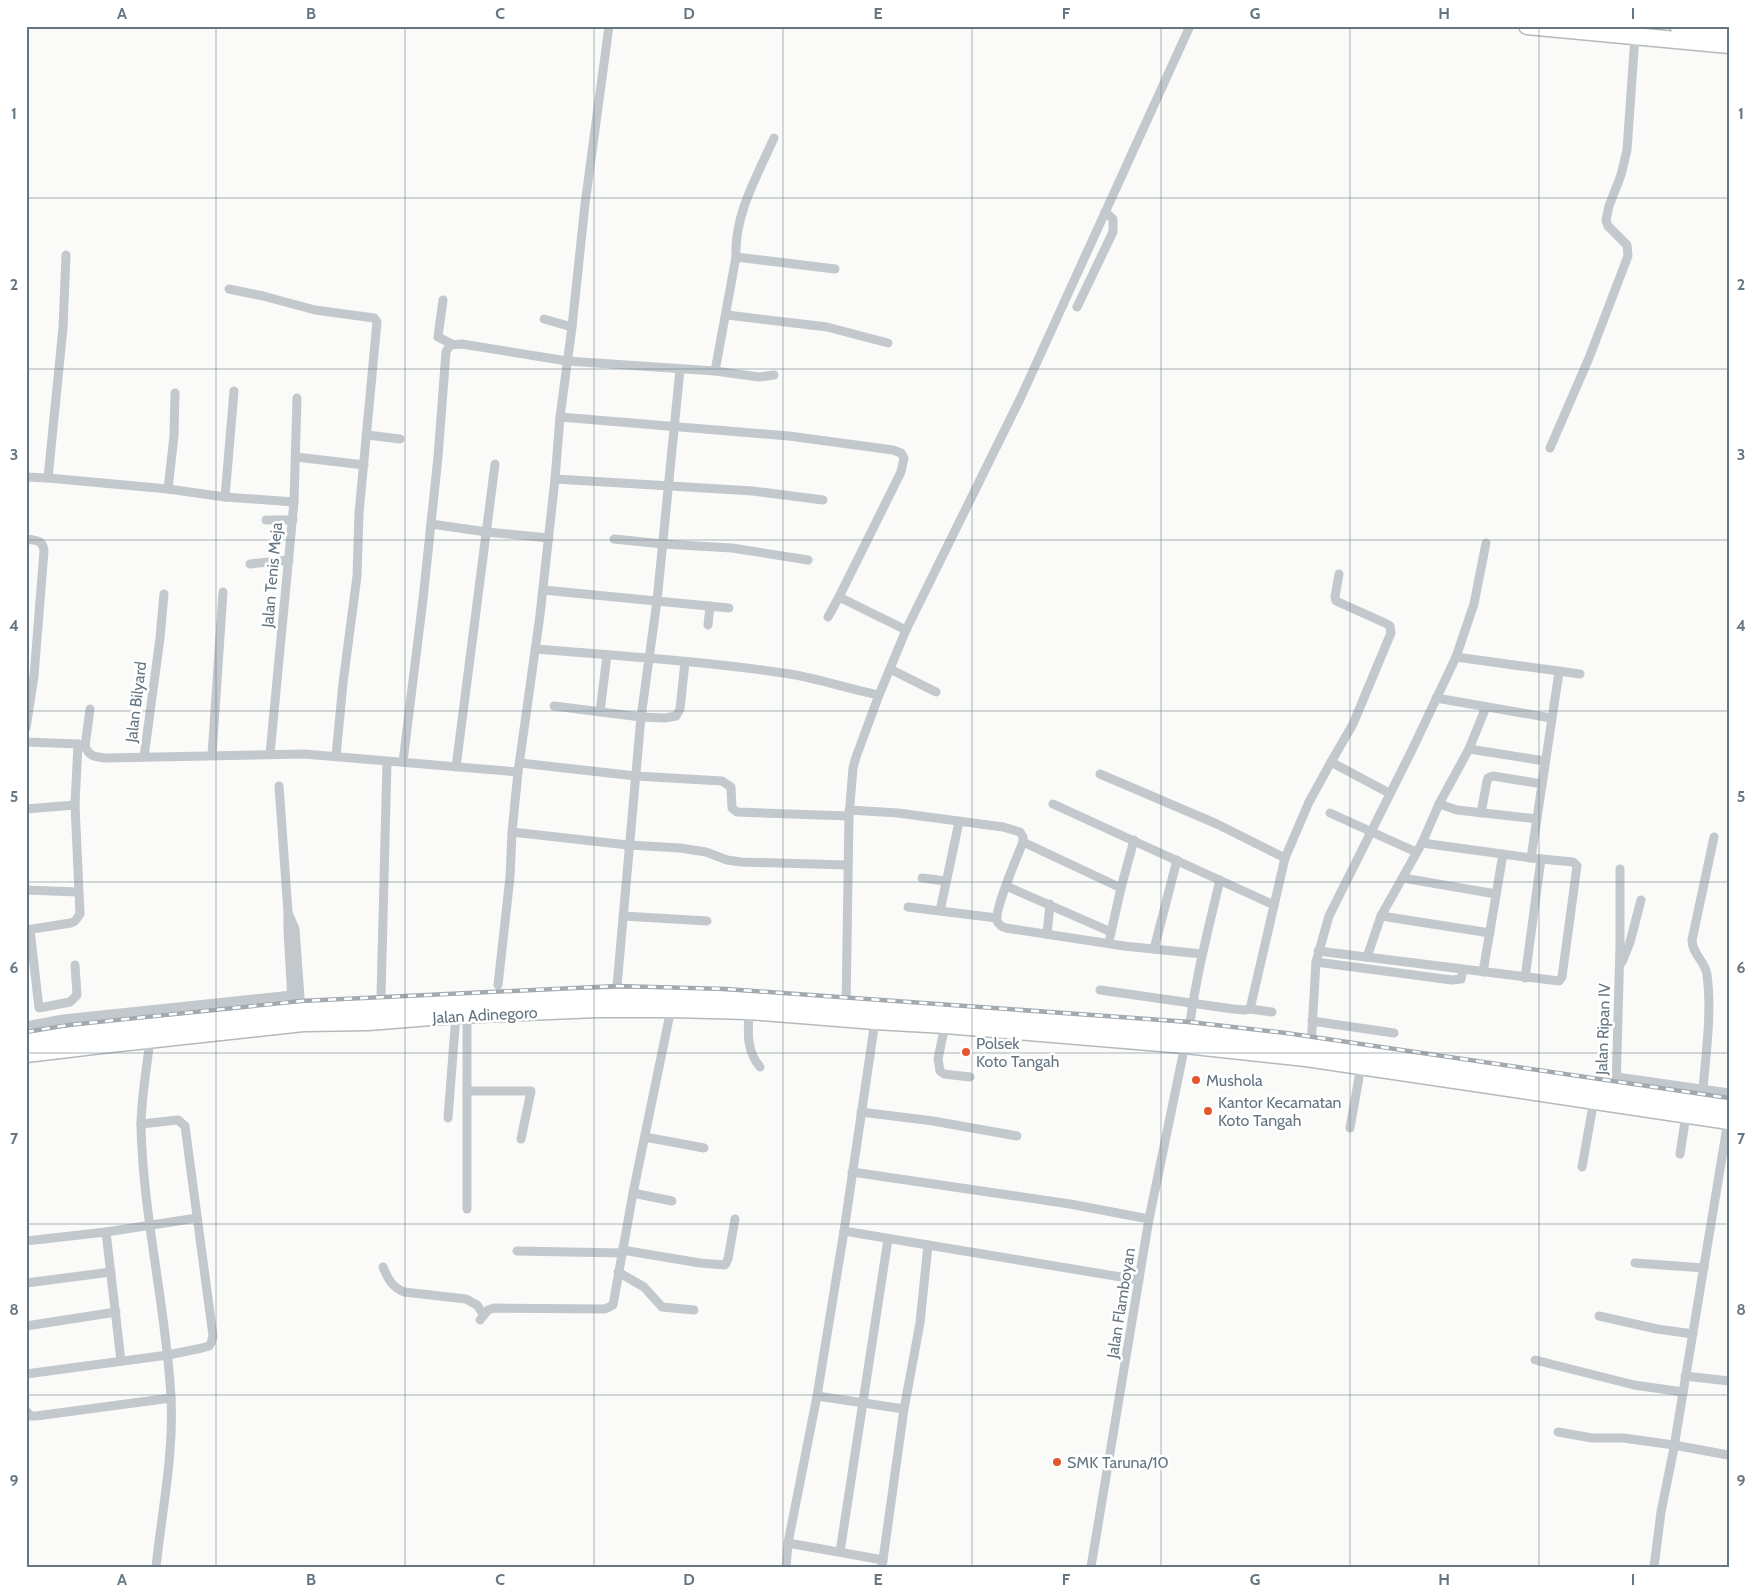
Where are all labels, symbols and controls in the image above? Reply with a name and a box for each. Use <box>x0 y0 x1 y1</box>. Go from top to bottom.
text: A <box>117 4 127 23</box>
text: B <box>306 4 316 23</box>
text: C <box>495 4 505 23</box>
text: D <box>683 4 695 23</box>
text: E <box>873 4 883 23</box>
text: F <box>1062 4 1071 23</box>
text: G <box>1250 4 1260 23</box>
text: H <box>1438 4 1450 23</box>
text: I <box>1631 4 1635 23</box>
text: 1 <box>11 104 17 123</box>
text: 1 <box>1738 104 1744 123</box>
text: 2 <box>10 275 18 294</box>
text: 2 <box>1737 275 1745 294</box>
text: 3 <box>10 445 18 464</box>
text: 3 <box>1737 445 1745 464</box>
street label: Jalan Tenis Meja <box>258 521 286 629</box>
text: 4 <box>9 616 19 635</box>
text: 4 <box>1736 616 1746 635</box>
street label: Jalan Bilyard <box>121 660 150 745</box>
text: 5 <box>10 787 18 806</box>
text: 5 <box>1737 787 1745 806</box>
text: 6 <box>10 958 19 977</box>
text: 6 <box>1737 958 1746 977</box>
street label: Jalan Ripan IV <box>1592 983 1614 1076</box>
street label: Jalan Adinegoro <box>431 1003 538 1027</box>
place label: Polsek Koto Tangah <box>976 1034 1059 1071</box>
marker: Polsek Koto Tangah <box>960 1046 972 1058</box>
place label: Mushola <box>1206 1071 1263 1090</box>
marker: Mushola <box>1190 1074 1202 1086</box>
place label: Kantor Kecamatan Koto Tangah <box>1218 1093 1342 1130</box>
marker: Kantor Kecamatan Koto Tangah <box>1202 1105 1214 1117</box>
text: 7 <box>10 1129 19 1148</box>
text: 7 <box>1737 1129 1746 1148</box>
street label: Jalan Flamboyan <box>1103 1246 1139 1361</box>
text: 8 <box>9 1300 19 1319</box>
text: 8 <box>1736 1300 1746 1319</box>
place label: SMK Taruna/10 <box>1067 1453 1169 1472</box>
marker: SMK Taruna/10 <box>1051 1456 1063 1468</box>
text: 9 <box>10 1471 19 1490</box>
text: 9 <box>1737 1471 1746 1490</box>
text: A <box>117 1570 127 1589</box>
text: B <box>306 1570 316 1589</box>
text: C <box>495 1570 505 1589</box>
text: D <box>683 1570 695 1589</box>
text: E <box>873 1570 883 1589</box>
text: F <box>1062 1570 1071 1589</box>
text: G <box>1250 1570 1260 1589</box>
text: H <box>1438 1570 1450 1589</box>
text: I <box>1631 1570 1635 1589</box>

